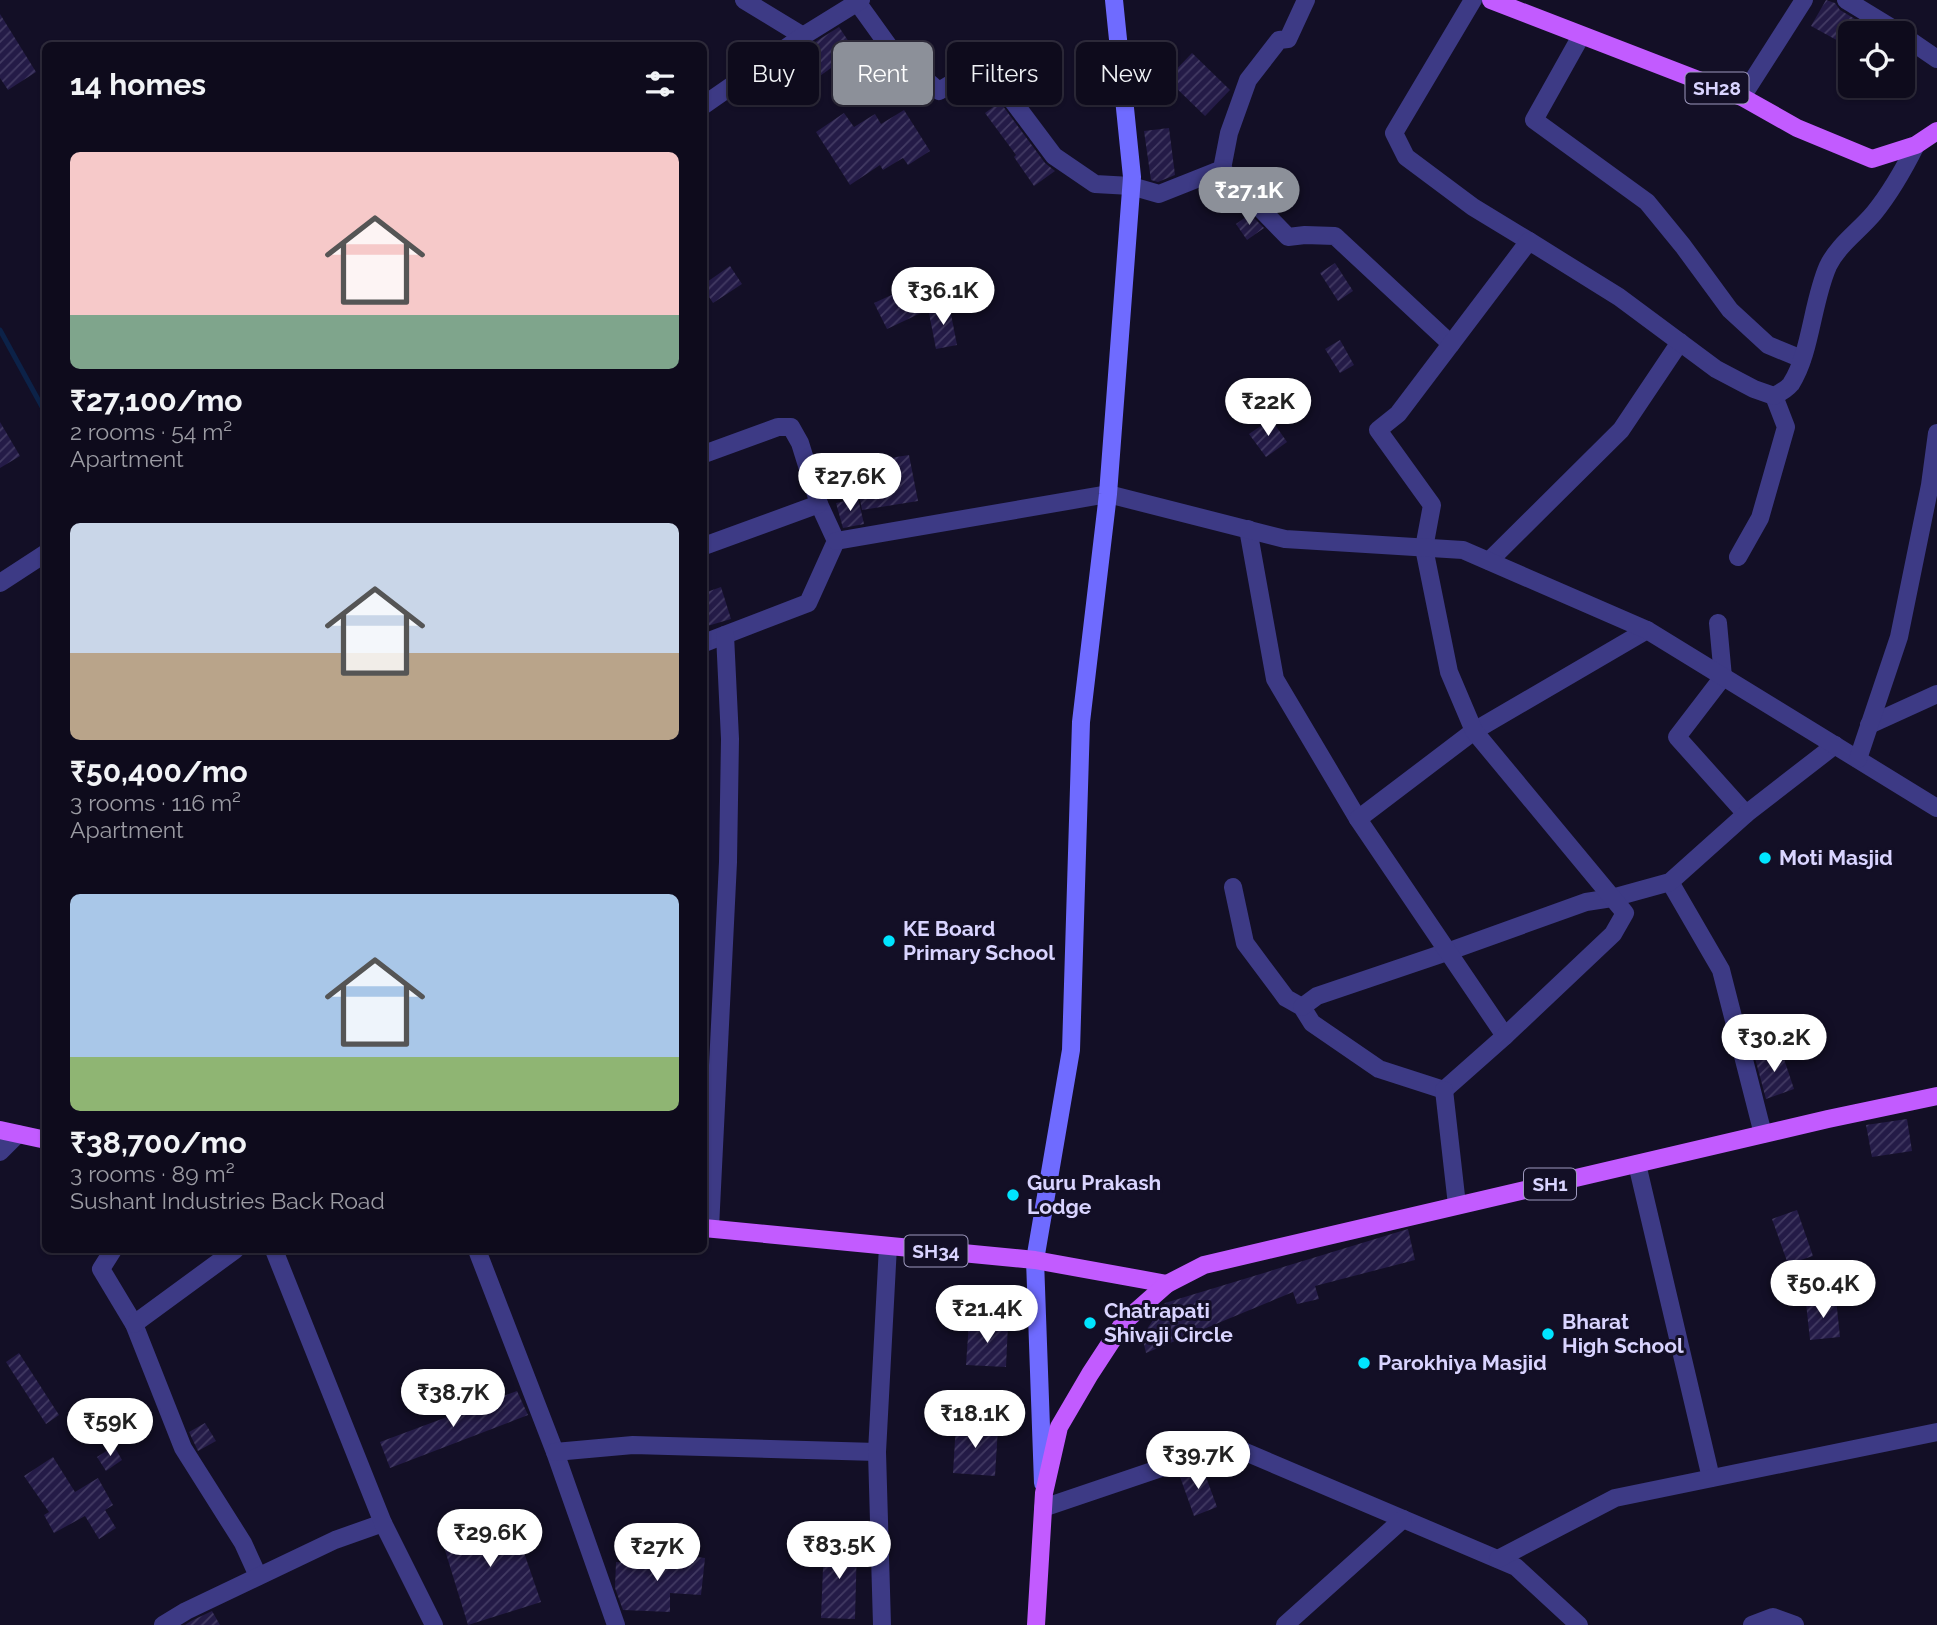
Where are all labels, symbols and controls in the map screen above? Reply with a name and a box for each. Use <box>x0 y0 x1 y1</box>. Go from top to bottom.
map controls <box>1838 21 1915 98</box>
button: locate <box>1838 21 1915 98</box>
chip: Buy <box>728 42 819 105</box>
chip: Rent <box>833 42 933 105</box>
chip: Filters <box>947 42 1062 105</box>
chip: New <box>1076 42 1176 105</box>
icon: filters <box>641 65 679 103</box>
text: 14 homes <box>70 67 206 102</box>
road number: SH28 <box>1686 72 1748 104</box>
pin: ₹27.1K <box>1192 168 1306 227</box>
text: ₹27.1K <box>1215 176 1283 203</box>
icon: home <box>312 197 438 323</box>
pin: ₹36.1K <box>886 268 1000 327</box>
text: ₹36.1K <box>907 276 979 303</box>
pin: ₹22K <box>1227 378 1309 438</box>
text: ₹27,100/mo <box>70 383 243 418</box>
text: ₹22K <box>1241 387 1295 414</box>
text: 2 rooms · 54 m² <box>70 418 232 445</box>
text: Apartment <box>70 445 184 472</box>
pin: ₹27.6K <box>793 454 907 513</box>
text: ₹27.6K <box>814 462 886 489</box>
icon: home <box>312 568 438 694</box>
text: ₹50,400/mo <box>70 754 248 789</box>
text: 3 rooms · 116 m² <box>70 789 241 816</box>
text: Apartment <box>70 816 184 843</box>
place label: Moti Masjid <box>1779 845 1893 870</box>
marker: Moti Masjid <box>1757 850 1773 866</box>
place label: KE Board Primary School <box>903 916 1055 965</box>
marker: KE Board Primary School <box>881 933 897 949</box>
icon: home <box>312 939 438 1065</box>
pin: ₹30.2K <box>1717 1014 1831 1074</box>
text: ₹30.2K <box>1738 1023 1810 1050</box>
text: ₹38,700/mo <box>70 1125 247 1160</box>
text: 3 rooms · 89 m² <box>70 1160 235 1187</box>
road number: SH1 <box>1524 1168 1576 1200</box>
place label: Guru Prakash Lodge <box>1027 1170 1161 1219</box>
text: Sushant Industries Back Road <box>70 1187 385 1214</box>
marker: Guru Prakash Lodge <box>1005 1187 1021 1203</box>
road number: SH34 <box>904 1236 968 1266</box>
pin: ₹50.4K <box>1766 1260 1880 1320</box>
text: ₹50.4K <box>1787 1269 1859 1296</box>
pin: ₹21.4K <box>930 1286 1044 1345</box>
text: ₹21.4K <box>952 1294 1022 1321</box>
place label: Chatrapati Shivaji Circle <box>1104 1298 1233 1347</box>
place label: Bharat High School <box>1562 1309 1684 1358</box>
marker: Chatrapati Shivaji Circle <box>1082 1315 1098 1331</box>
marker: Bharat High School <box>1540 1326 1556 1342</box>
place label: Parokhiya Masjid <box>1378 1350 1547 1375</box>
marker: Parokhiya Masjid <box>1356 1355 1372 1371</box>
pin: ₹38.7K <box>396 1370 510 1429</box>
text: ₹38.7K <box>417 1378 489 1405</box>
pin: ₹18.1K <box>918 1390 1032 1450</box>
pin: ₹59K <box>69 1398 151 1458</box>
text: ₹18.1K <box>940 1399 1010 1426</box>
text: ₹59K <box>83 1407 137 1434</box>
pin: ₹39.7K <box>1141 1432 1255 1491</box>
text: ₹39.7K <box>1162 1440 1234 1467</box>
pin: ₹29.6K <box>433 1510 547 1569</box>
text: ₹29.6K <box>453 1518 527 1545</box>
pin: ₹83.5K <box>782 1522 896 1581</box>
pin: ₹27K <box>616 1524 698 1583</box>
text: ₹83.5K <box>803 1530 875 1557</box>
text: ₹27K <box>630 1532 684 1559</box>

